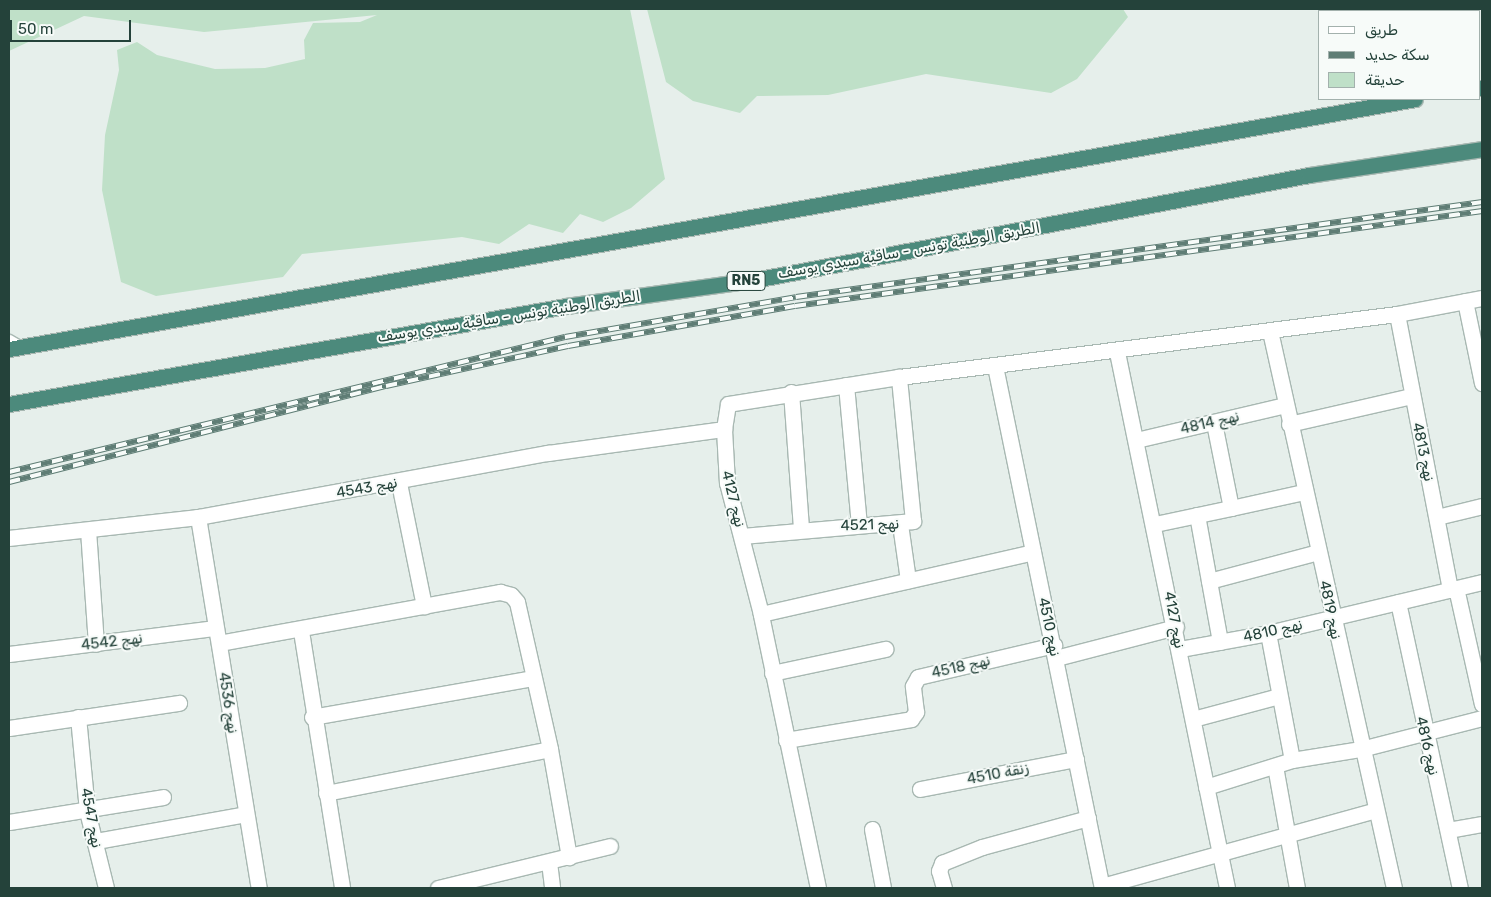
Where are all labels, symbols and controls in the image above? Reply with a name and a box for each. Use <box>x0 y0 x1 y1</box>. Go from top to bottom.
scale bar <box>12 10 134 42</box>
legend <box>1318 10 1481 100</box>
text: 50 m <box>18 20 53 38</box>
text: طريق <box>1365 21 1398 39</box>
text: سكة حديد <box>1365 46 1430 64</box>
text: حديقة <box>1365 71 1405 89</box>
street label: الطريق الوطنية تونس - ساقية سيدي يوسف <box>776 219 1042 283</box>
road number: RN5 <box>726 270 766 292</box>
street label: الطريق الوطنية تونس - ساقية سيدي يوسف <box>376 287 642 347</box>
street label: نهج 4814 <box>1179 407 1241 439</box>
street label: نهج 4813 <box>1408 421 1438 483</box>
street label: نهج 4127 <box>717 469 749 529</box>
street label: نهج 4543 <box>335 474 399 502</box>
street label: نهج 4521 <box>840 515 900 535</box>
street label: نهج 4819 <box>1315 579 1345 641</box>
street label: نهج 4127 <box>1160 590 1188 650</box>
street label: نهج 4510 <box>1034 596 1064 658</box>
street label: نهج 4810 <box>1242 615 1304 647</box>
street label: نهج 4542 <box>80 629 144 655</box>
street label: نهج 4518 <box>930 652 992 682</box>
street label: نهج 4536 <box>214 671 242 735</box>
street label: نهج 4816 <box>1412 715 1442 777</box>
street label: زنقة 4510 <box>966 759 1030 789</box>
street label: نهج 4547 <box>76 787 106 849</box>

